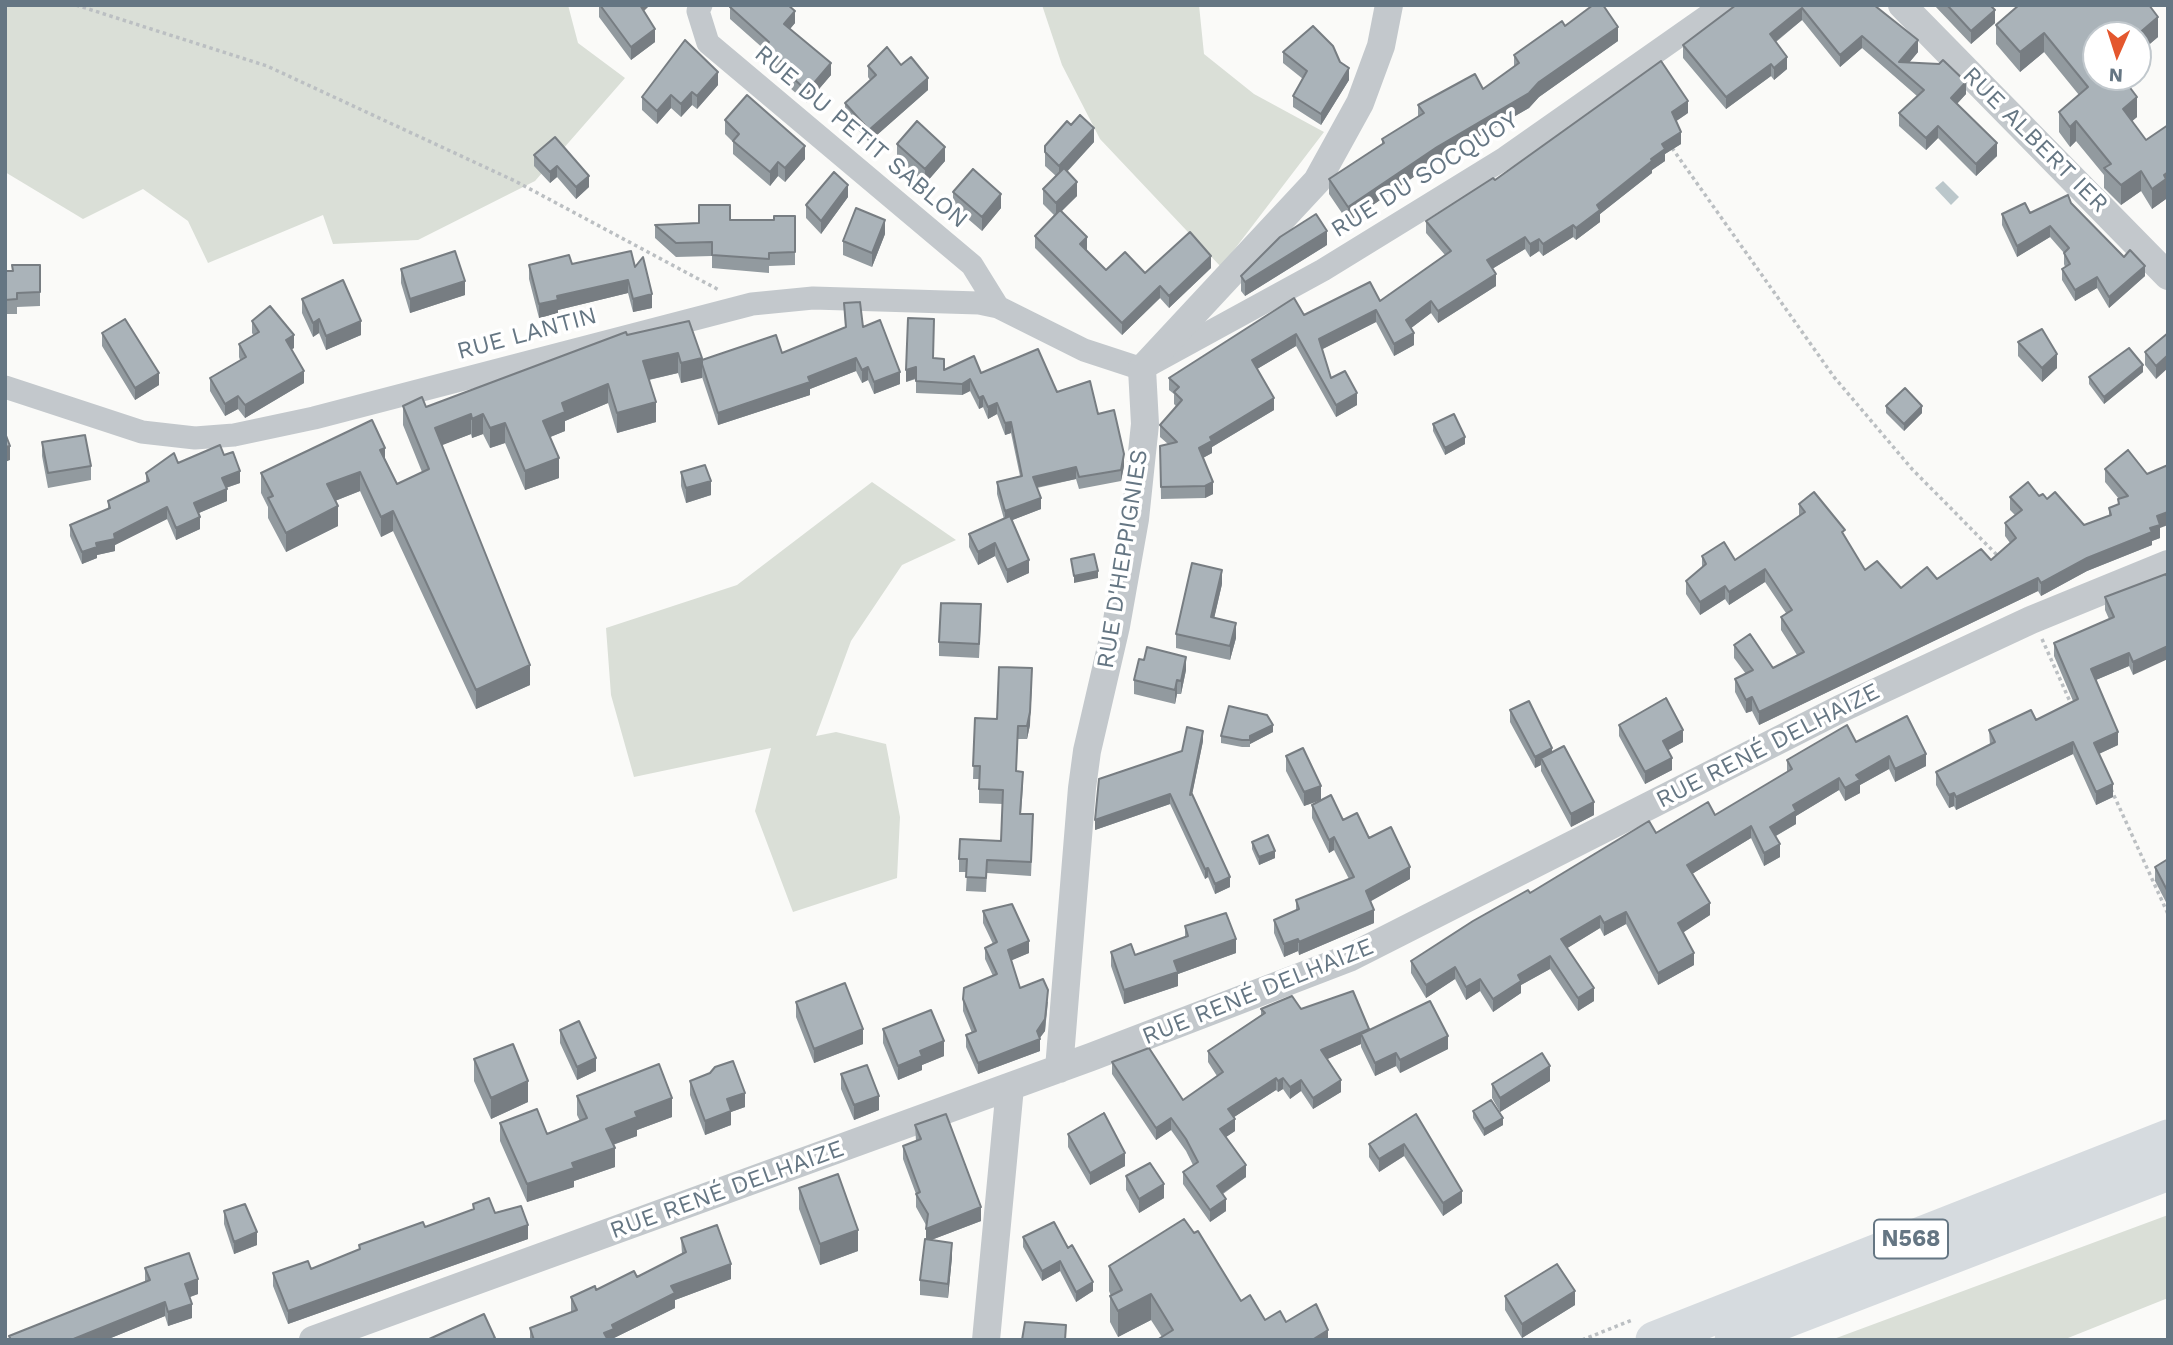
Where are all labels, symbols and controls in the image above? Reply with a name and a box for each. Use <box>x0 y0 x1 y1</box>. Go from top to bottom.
north arrow <box>2082 21 2152 91</box>
street label: RUE DU PETIT SABLON <box>749 39 973 235</box>
street label: RUE ALBERT IER <box>1956 61 2114 219</box>
text: N <box>2108 64 2124 87</box>
street label: RUE DU SOCQUOY <box>1326 106 1524 244</box>
street label: RUE LANTIN <box>454 302 600 366</box>
street label: RUE D'HEPPIGNIES <box>1091 447 1155 671</box>
street label: RUE RENÉ DELHAIZE <box>1652 677 1884 815</box>
street label: RUE RENÉ DELHAIZE <box>1138 932 1378 1052</box>
street label: RUE RENÉ DELHAIZE <box>606 1134 848 1246</box>
road number: N568 <box>1874 1220 1948 1258</box>

